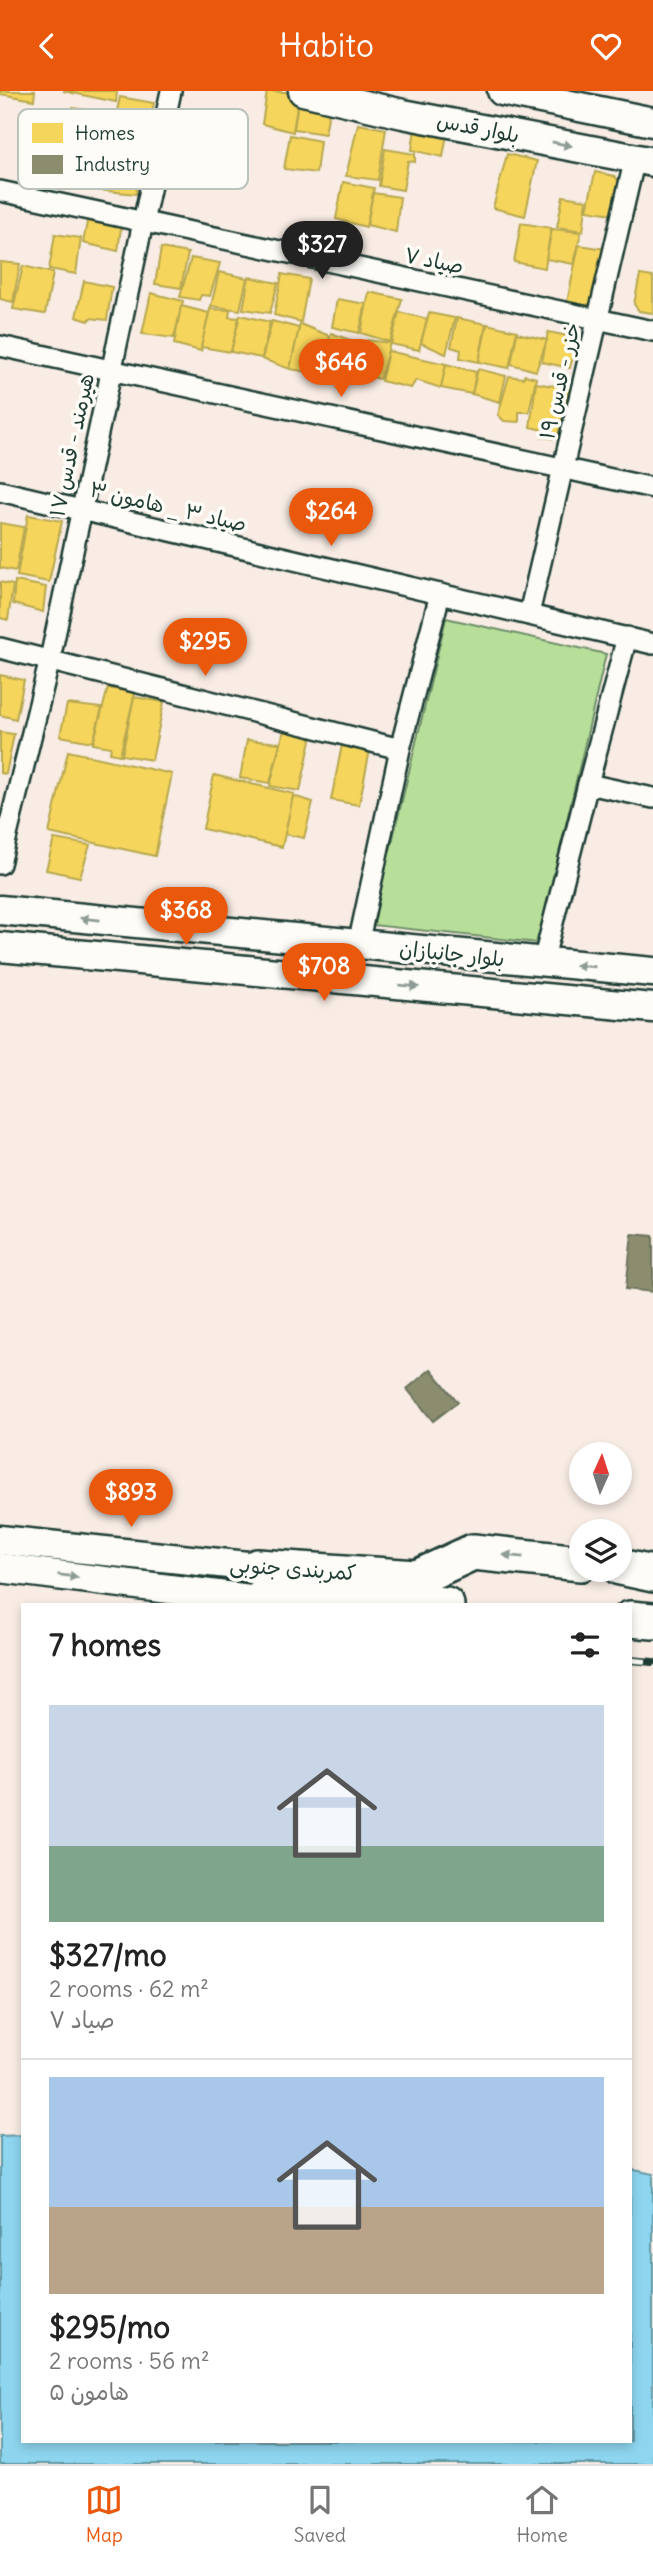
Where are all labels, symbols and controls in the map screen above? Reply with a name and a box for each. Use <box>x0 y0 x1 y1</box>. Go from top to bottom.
text: Habito <box>279 25 374 66</box>
icon: back <box>28 27 66 65</box>
icon: heart <box>587 27 625 65</box>
street label: بلوار قدس <box>435 106 522 149</box>
legend <box>18 109 248 189</box>
text: Homes <box>75 121 135 145</box>
one-way arrow <box>551 139 573 150</box>
text: Industry <box>75 152 150 176</box>
pin: $327 <box>281 221 363 281</box>
text: $327 <box>297 229 347 258</box>
street label: صیاد ۷ <box>402 241 466 280</box>
street label: خزر - قدس ۱۹ <box>533 320 586 442</box>
pin: $646 <box>300 339 382 399</box>
text: $646 <box>315 347 367 376</box>
street label: هیرمند - قدس ۱۷ <box>43 371 100 519</box>
street label: صیاد ۳ _ هامون ۳ <box>87 475 249 538</box>
pin: $264 <box>290 489 372 548</box>
text: $264 <box>305 496 357 525</box>
pin: $295 <box>164 619 246 678</box>
text: $295 <box>179 626 231 655</box>
pin: $368 <box>145 887 227 947</box>
text: $368 <box>160 895 212 924</box>
one-way arrow <box>79 913 101 924</box>
street label: بلوار جانبازان <box>398 935 506 972</box>
pin: $708 <box>283 943 365 1003</box>
text: $708 <box>298 951 350 980</box>
one-way arrow <box>574 960 596 971</box>
one-way arrow <box>399 981 421 992</box>
north arrow <box>569 1442 632 1505</box>
map controls <box>569 1442 632 1582</box>
pin: $893 <box>90 1469 172 1529</box>
text: $893 <box>105 1477 157 1506</box>
button: layers <box>569 1519 632 1582</box>
one-way arrow <box>502 1550 524 1561</box>
street label: کمربندی جنوبی <box>229 1551 357 1587</box>
one-way arrow <box>57 1571 79 1582</box>
text: 7 homes <box>49 1626 161 1664</box>
icon: filters <box>566 1626 604 1664</box>
icon: home <box>264 1750 390 1876</box>
text: $327/mo <box>49 1936 167 1974</box>
text: 2 rooms · 62 m² <box>49 1974 209 2003</box>
text: صیاد ۷ <box>49 2005 115 2034</box>
icon: home <box>264 2122 390 2248</box>
text: $295/mo <box>49 2308 170 2346</box>
text: 2 rooms · 56 m² <box>49 2346 210 2375</box>
text: هامون ۵ <box>49 2377 129 2406</box>
tab: Map <box>85 2481 123 2547</box>
tab: Saved <box>294 2481 346 2547</box>
tab: Home <box>516 2481 568 2547</box>

